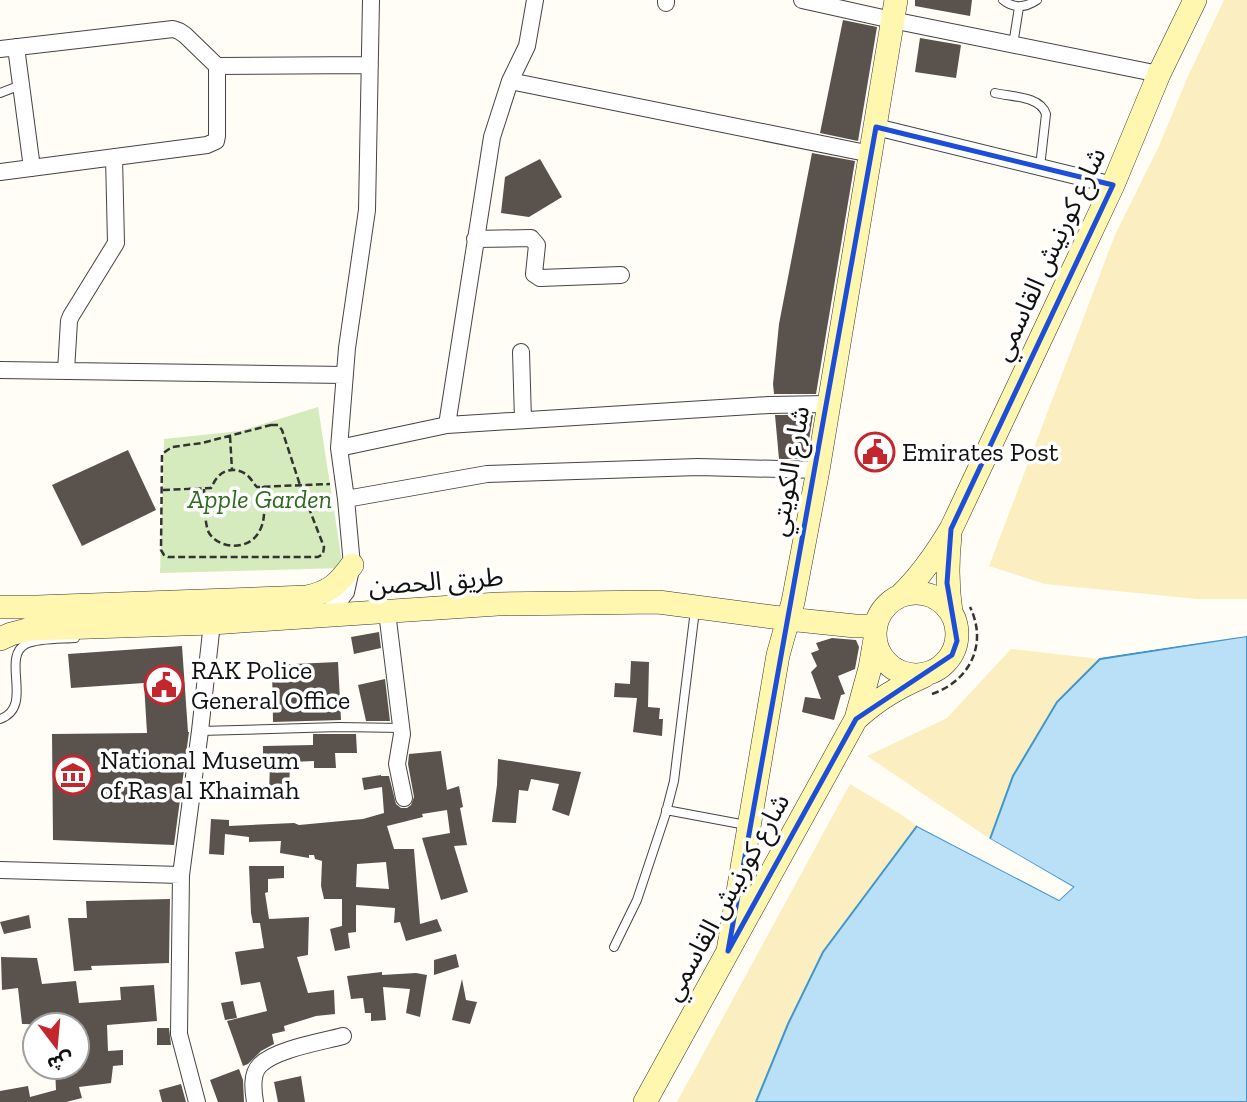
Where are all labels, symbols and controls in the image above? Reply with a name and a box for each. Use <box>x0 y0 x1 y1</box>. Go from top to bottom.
street label: شارع كورنيش القاسمي <box>986 142 1116 368</box>
street label: شارع الكويتي <box>762 403 820 539</box>
public building icon: Emirates Post <box>854 431 896 473</box>
place label: Emirates Post <box>902 436 1059 468</box>
park label: Apple Garden <box>187 483 332 515</box>
street label: طريق الحصن <box>368 560 504 602</box>
place label: RAK Police General Office <box>191 654 350 716</box>
public building icon: RAK Police General Office <box>143 664 185 706</box>
place label: National Museum of Ras al Khaimah <box>100 744 300 806</box>
museum icon: National Museum of Ras al Khaimah <box>52 754 94 796</box>
street label: شارع كورنيش القاسمي <box>656 788 800 1008</box>
north arrow <box>21 1011 91 1081</box>
text: ش <box>45 1047 76 1077</box>

